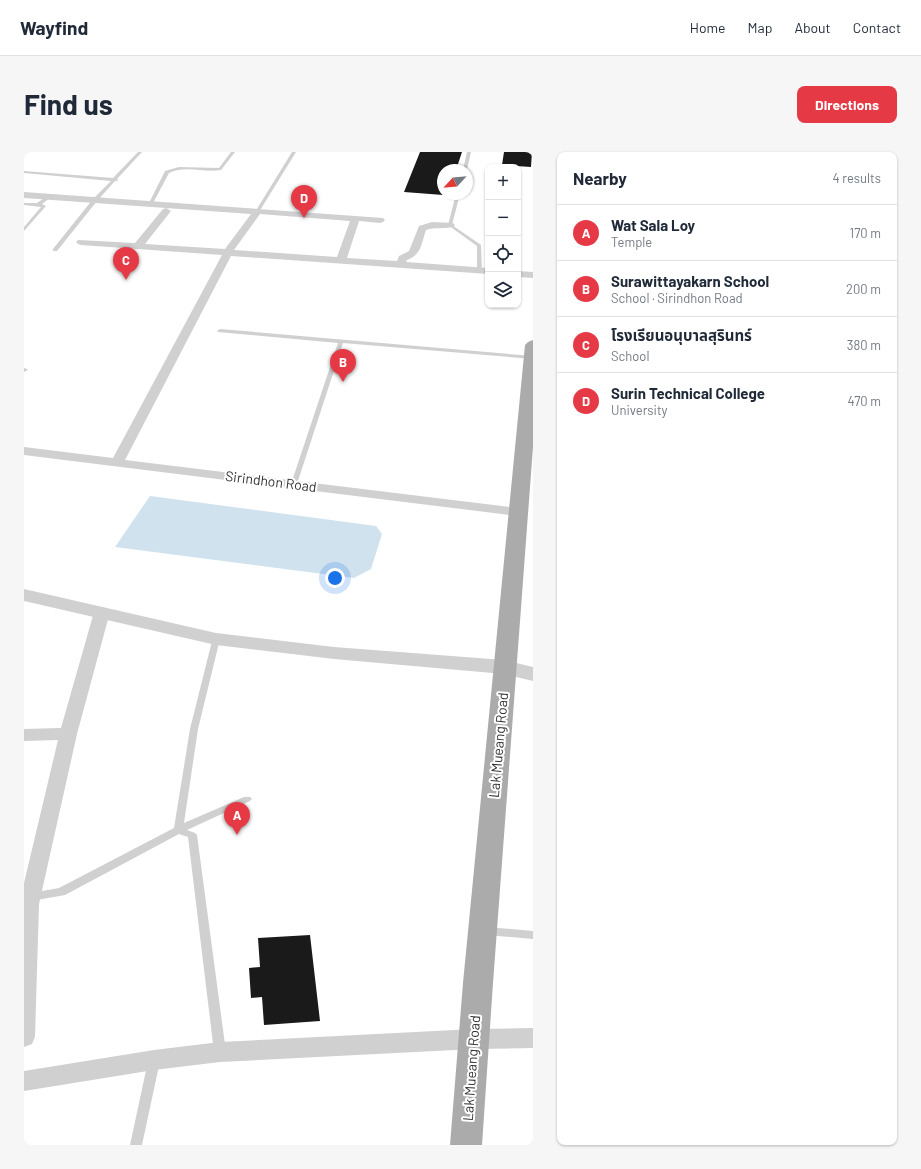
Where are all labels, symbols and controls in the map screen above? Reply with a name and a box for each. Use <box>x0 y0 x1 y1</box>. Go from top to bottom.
text: Wayfind <box>20 16 88 39</box>
text: Home <box>690 19 726 36</box>
text: Map <box>748 19 772 36</box>
text: About <box>794 19 831 36</box>
text: Contact <box>853 19 901 36</box>
button: Directions <box>797 86 897 123</box>
text: Find us <box>24 87 113 121</box>
north arrow <box>437 164 473 200</box>
map controls <box>485 164 521 308</box>
button: + <box>485 164 521 200</box>
text: Nearby <box>573 168 627 188</box>
text: 4 results <box>833 170 881 186</box>
pin: D <box>291 185 317 218</box>
button: − <box>485 200 521 236</box>
text: Wat Sala Loy <box>611 216 695 234</box>
text: A <box>582 225 590 241</box>
text: 170 m <box>850 225 881 241</box>
text: Temple <box>611 234 652 250</box>
button: locate <box>485 236 521 272</box>
pin: C <box>113 247 139 280</box>
button: layers <box>485 272 521 308</box>
text: Surawittayakarn School <box>611 272 769 290</box>
text: B <box>582 281 590 297</box>
text: 200 m <box>846 281 881 297</box>
text: School · Sirindhon Road <box>611 290 743 306</box>
text: โรงเรียนอนุบาลสุรินทร์ <box>611 326 752 344</box>
text: C <box>582 337 590 353</box>
text: 380 m <box>847 337 881 353</box>
text: School <box>611 348 649 364</box>
pin: B <box>330 349 356 382</box>
text: Surin Technical College <box>611 384 765 402</box>
text: D <box>582 393 590 409</box>
text: 470 m <box>847 393 881 409</box>
text: University <box>611 402 668 418</box>
street label: Sirindhon Road <box>224 467 318 495</box>
your location <box>325 568 345 588</box>
street label: Lak Mueang Road <box>485 692 511 798</box>
pin: A <box>224 802 250 835</box>
street label: Lak Mueang Road <box>459 1015 483 1121</box>

